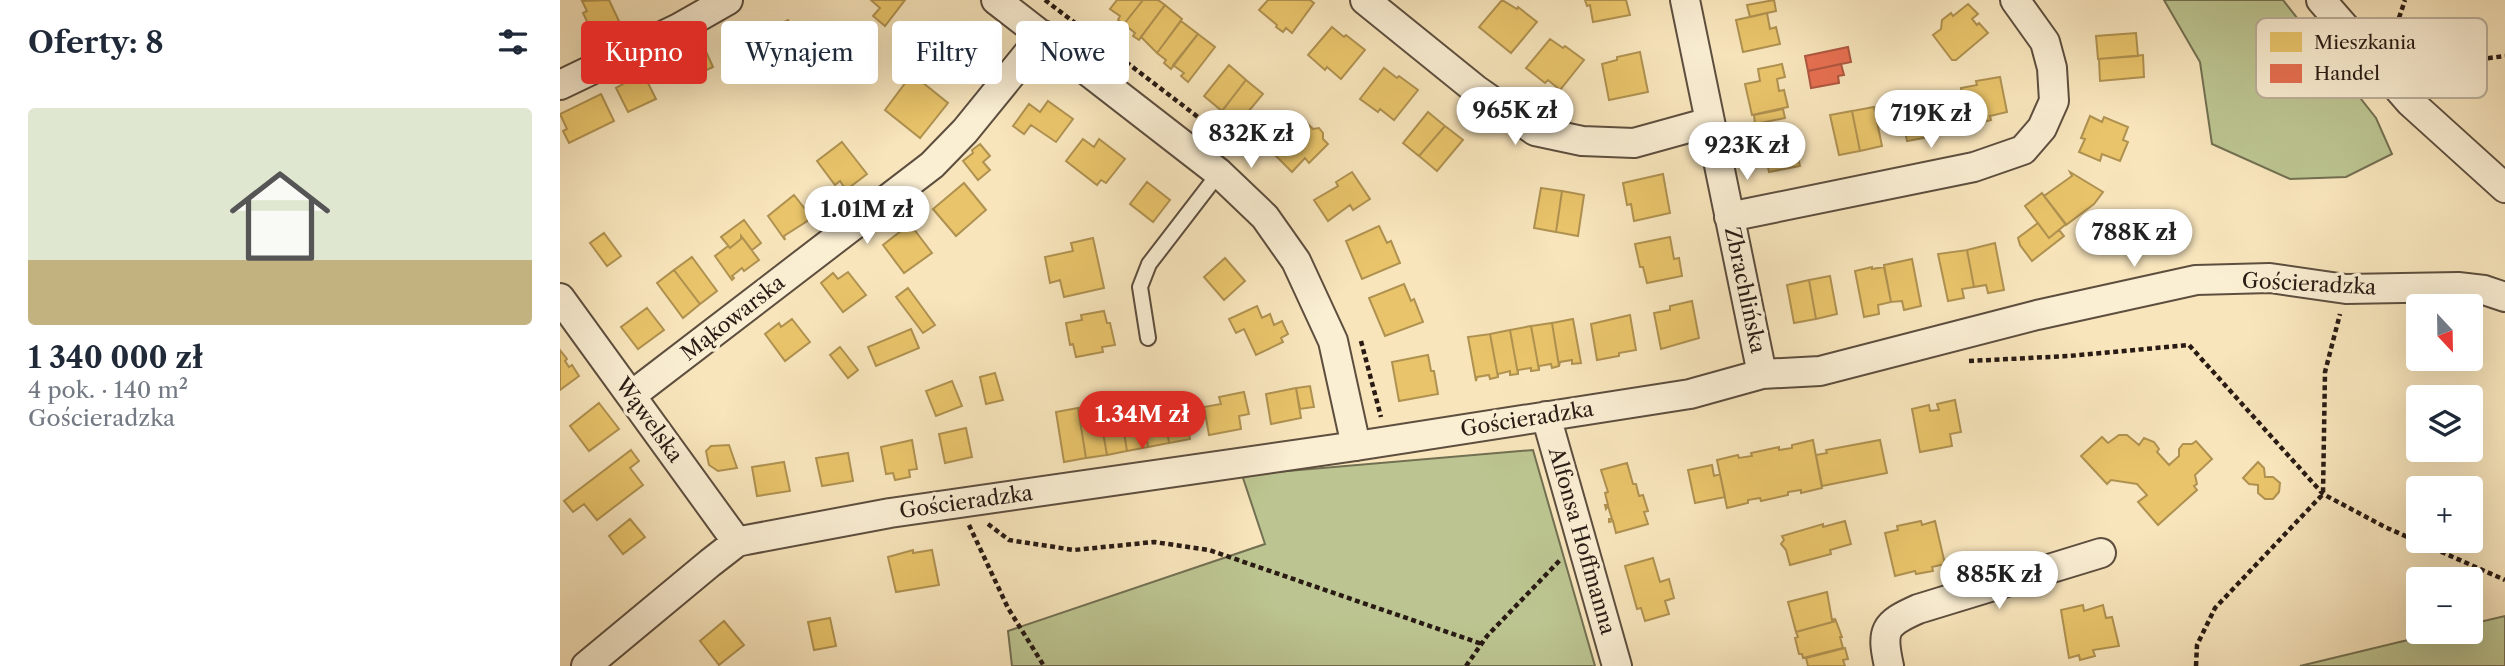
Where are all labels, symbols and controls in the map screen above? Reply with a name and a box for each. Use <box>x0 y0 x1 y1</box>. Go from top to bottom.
legend <box>2256 18 2487 98</box>
chip: Kupno <box>581 21 707 84</box>
chip: Wynajem <box>721 21 878 84</box>
chip: Filtry <box>892 21 1002 84</box>
chip: Nowe <box>1016 21 1129 84</box>
icon: filters <box>494 23 532 61</box>
text: Oferty: 8 <box>28 24 164 61</box>
text: Mieszkania <box>2314 31 2416 54</box>
text: Handel <box>2314 62 2380 85</box>
pin: 965K zł <box>1450 88 1580 147</box>
pin: 719K zł <box>1866 90 1996 150</box>
text: 965K zł <box>1473 96 1557 124</box>
text: 719K zł <box>1891 99 1971 127</box>
pin: 832K zł <box>1186 110 1316 170</box>
text: 832K zł <box>1208 119 1294 147</box>
pin: 923K zł <box>1682 122 1812 182</box>
text: 923K zł <box>1704 131 1790 159</box>
icon: home <box>217 153 343 279</box>
pin: 1.01M zł <box>795 187 939 246</box>
text: 1.01M zł <box>821 195 913 223</box>
pin: 788K zł <box>2069 210 2199 269</box>
text: 788K zł <box>2091 218 2177 246</box>
street label: Zbrachlińska <box>1720 225 1771 356</box>
street label: Gościeradzka <box>2241 268 2378 300</box>
street label: Mąkowarska <box>676 269 790 366</box>
north arrow <box>2406 294 2483 371</box>
map controls <box>2406 294 2483 644</box>
text: 1 340 000 zł <box>28 339 203 376</box>
street label: Wąwelska <box>610 372 689 468</box>
text: 4 pok. · 140 m² <box>28 376 188 404</box>
button: layers <box>2406 385 2483 462</box>
pin: 1.34M zł <box>1070 392 1214 451</box>
street label: Gościeradzka <box>1459 396 1596 441</box>
text: 1.34M zł <box>1095 400 1189 428</box>
text: Gościeradzka <box>28 404 175 432</box>
street label: Alfonsa Hoffmanna <box>1544 444 1621 638</box>
button: + <box>2406 476 2483 553</box>
street label: Gościeradzka <box>898 480 1035 523</box>
pin: 885K zł <box>1934 552 2064 611</box>
text: 885K zł <box>1956 560 2042 588</box>
button: − <box>2406 567 2483 644</box>

